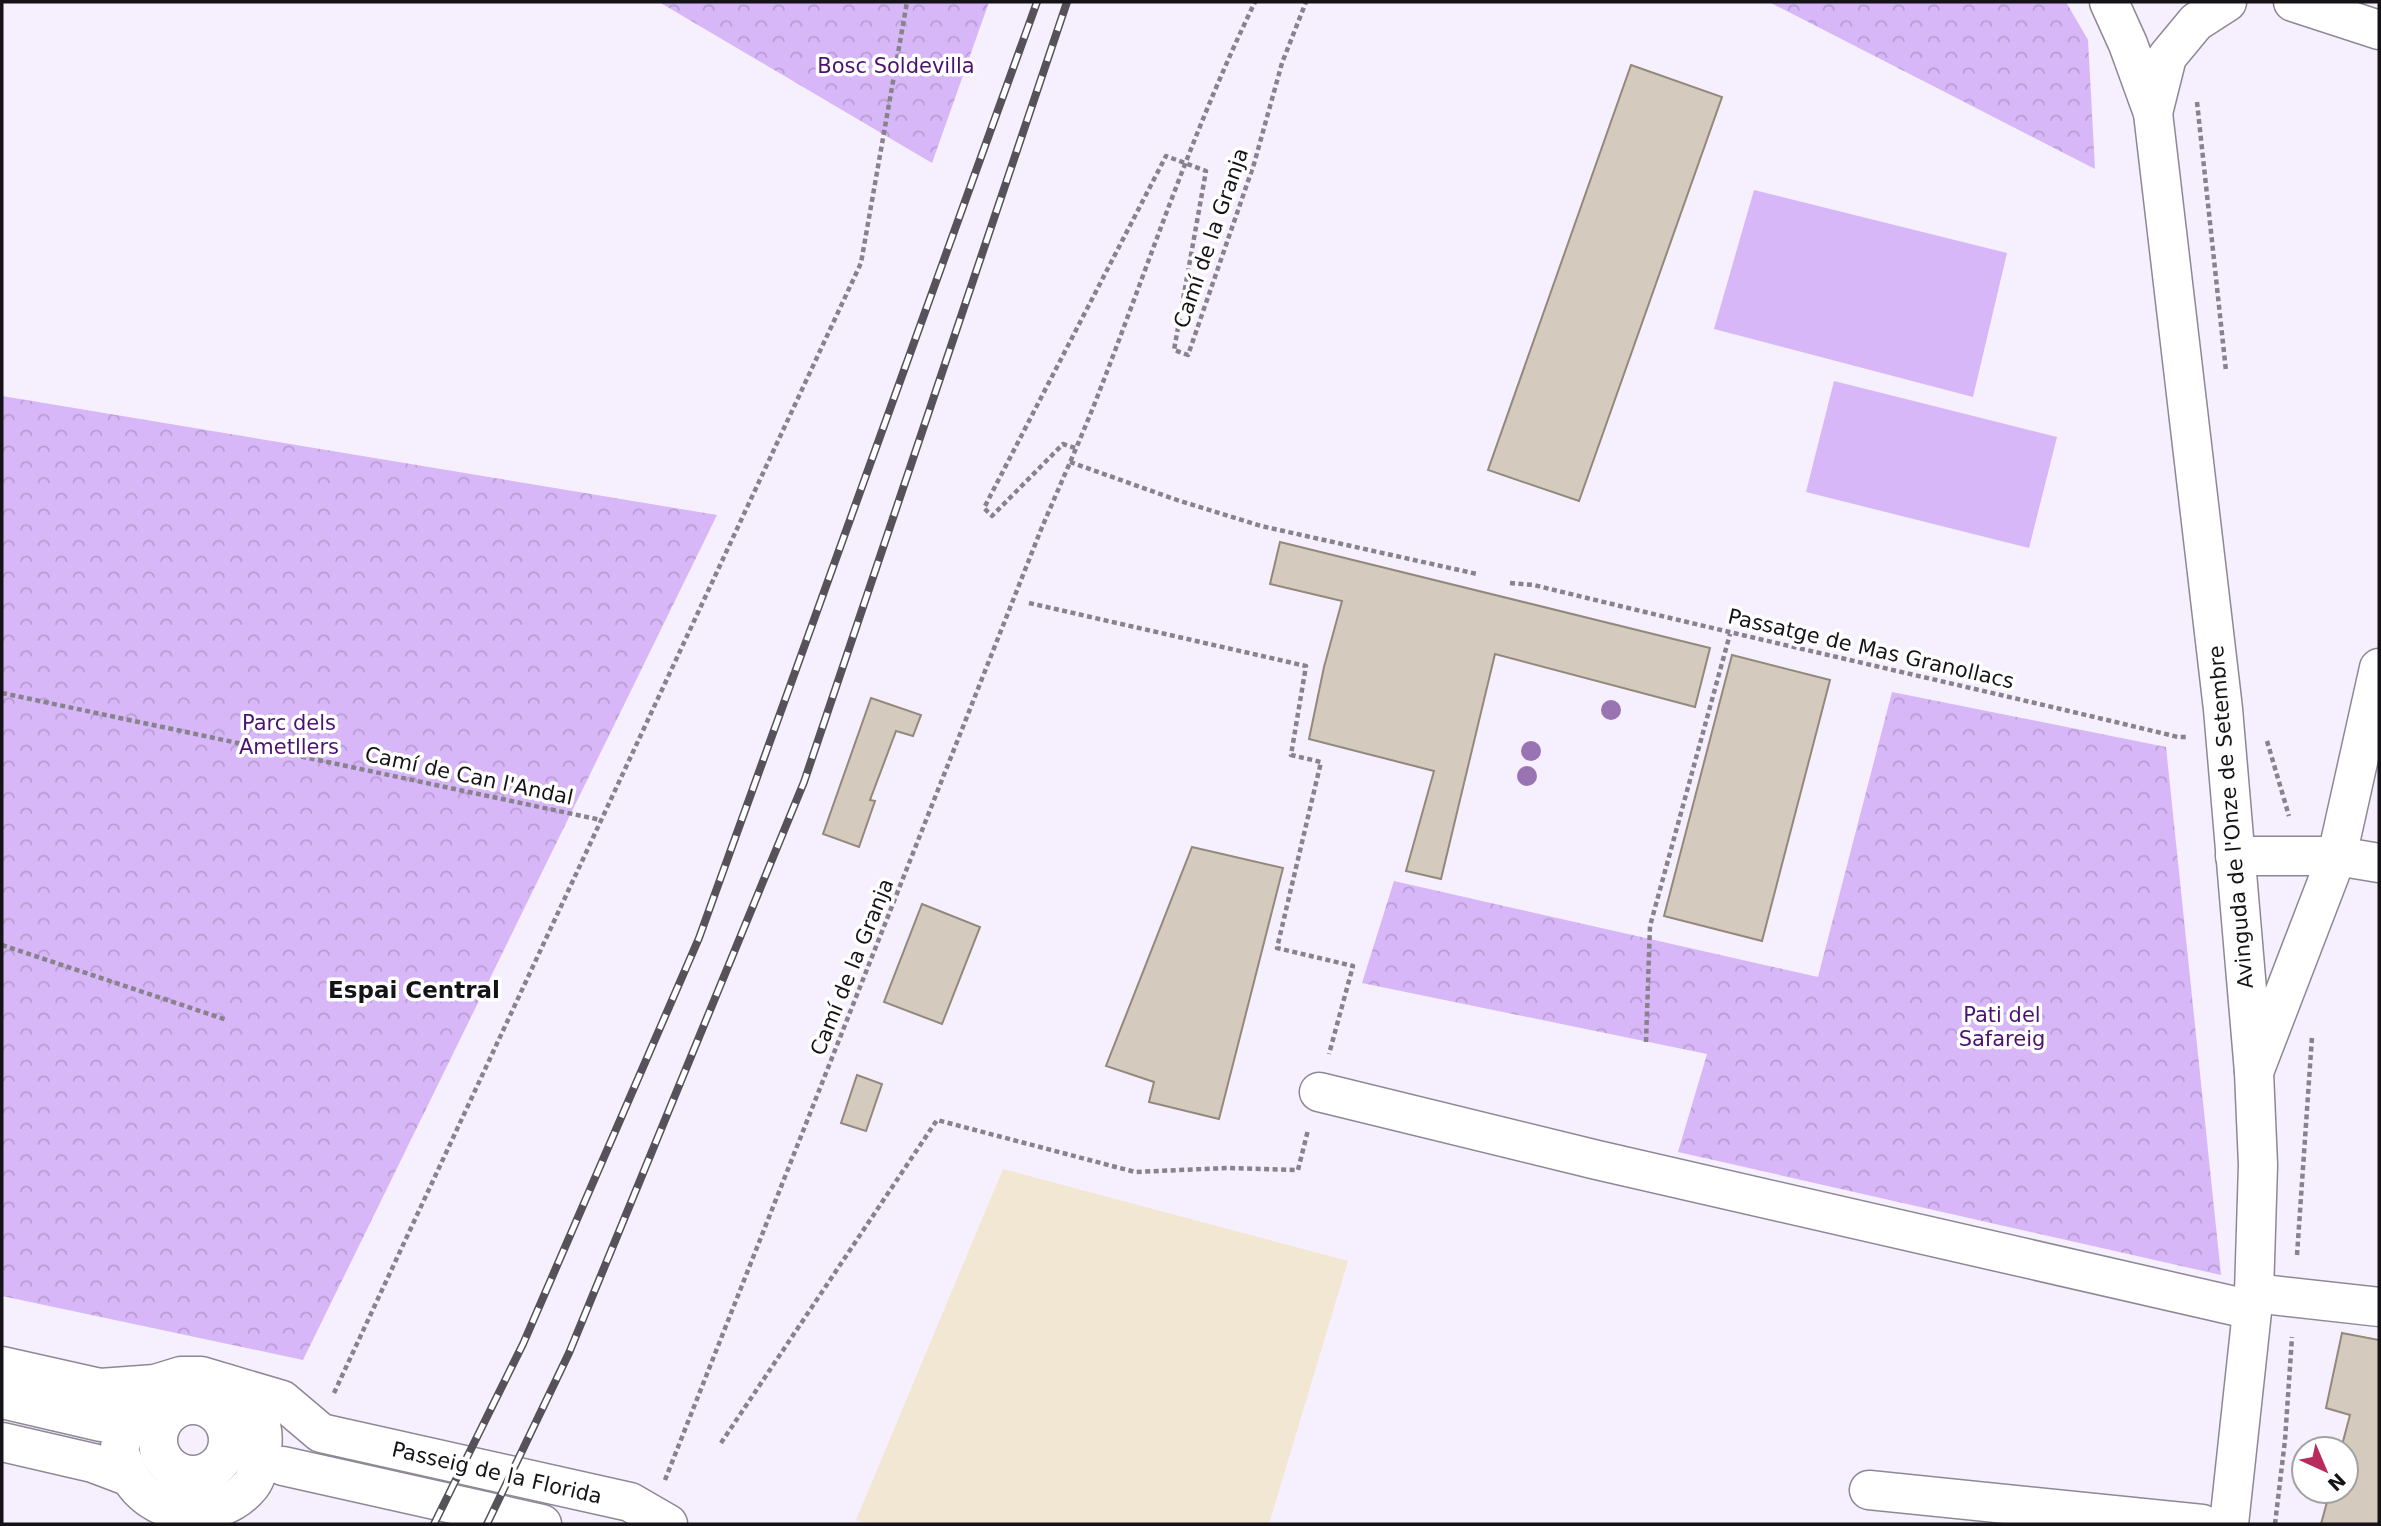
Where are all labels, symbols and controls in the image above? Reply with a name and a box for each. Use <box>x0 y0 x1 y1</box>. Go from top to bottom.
park label: Bosc Soldevilla <box>817 54 975 78</box>
street label: Camí de la Granja <box>1169 145 1253 331</box>
street label: Passatge de Mas Granollacs <box>1726 604 2016 694</box>
street label: Avinguda de l'Onze de Setembre <box>2204 644 2258 990</box>
park label: Parc dels Ametllers <box>239 711 339 759</box>
street label: Camí de Can l'Andal <box>363 742 575 810</box>
street label: Camí de la Granja <box>806 875 898 1059</box>
district label: Espai Central <box>328 977 500 1003</box>
park label: Pati del Safareig <box>1959 1003 2045 1051</box>
north arrow <box>2290 1435 2360 1505</box>
street label: Passeig de la Florida <box>390 1437 604 1509</box>
text: N <box>2323 1469 2350 1496</box>

